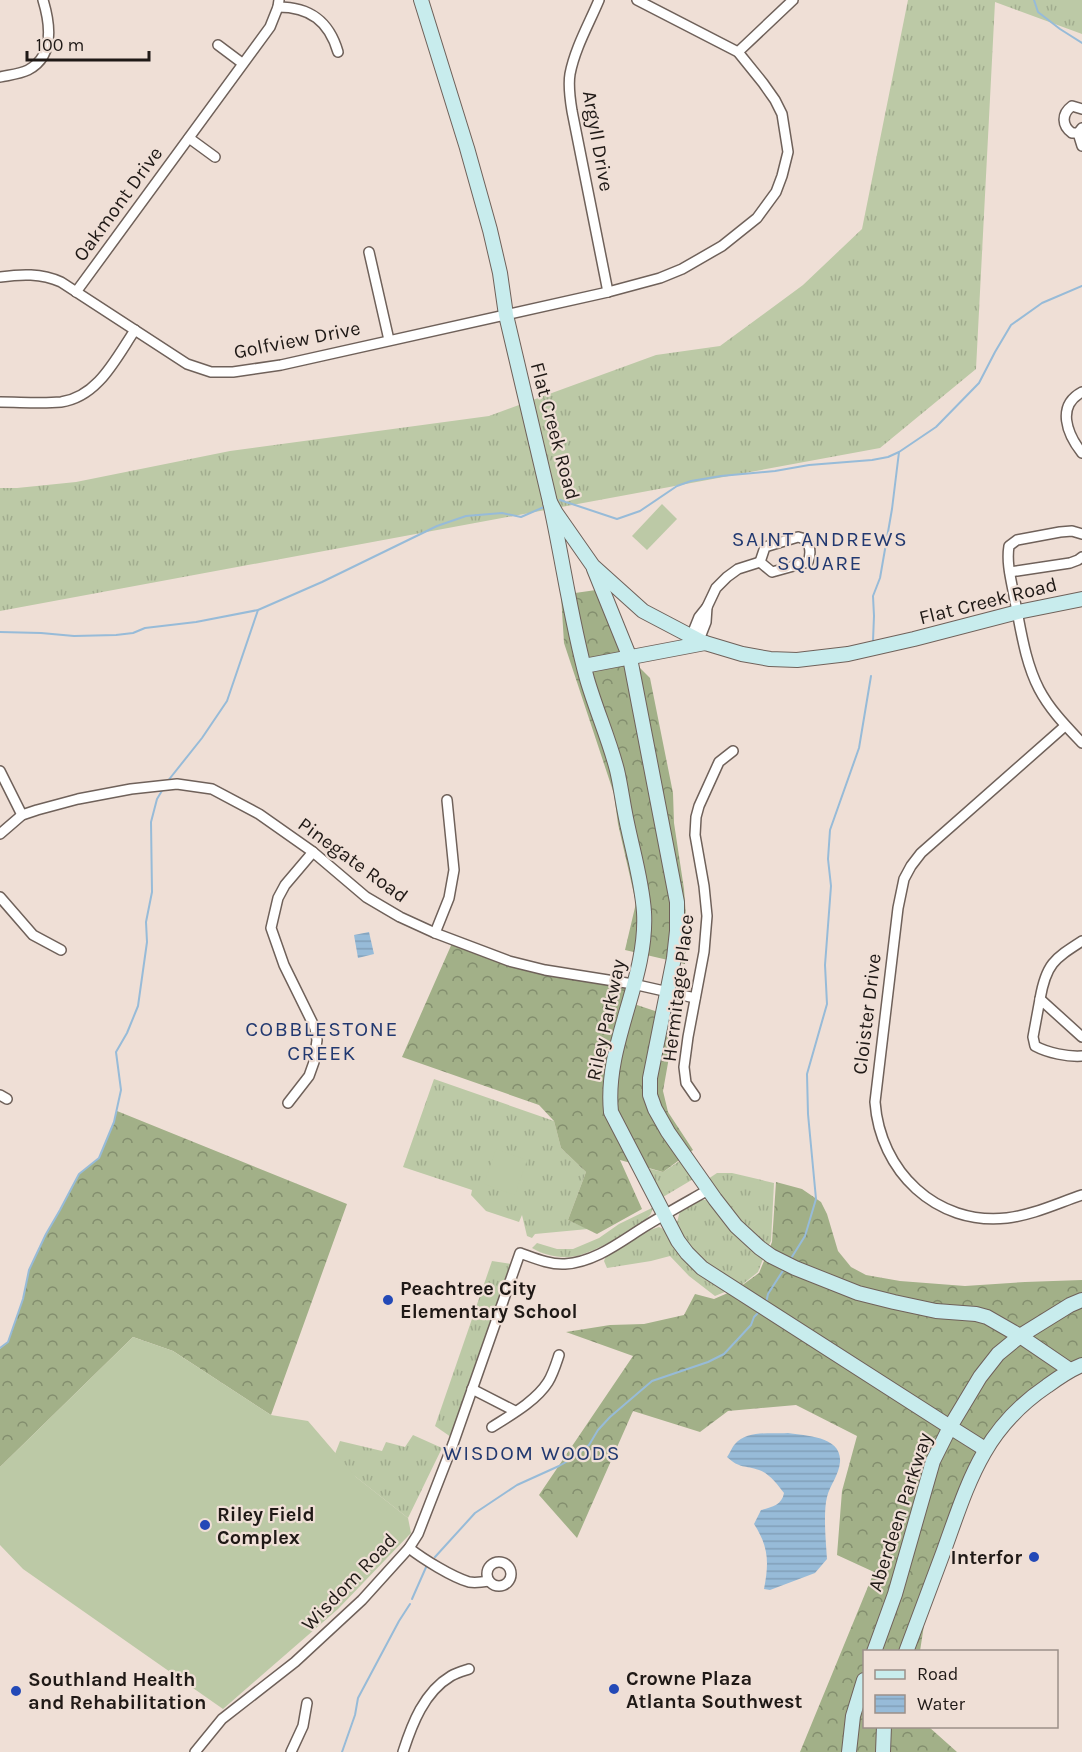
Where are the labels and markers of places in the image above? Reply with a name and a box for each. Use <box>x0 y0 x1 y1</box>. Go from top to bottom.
place label: Peachtree City Elementary School <box>400 1277 578 1323</box>
marker: Peachtree City Elementary School <box>381 1293 395 1307</box>
place label: Riley Field Complex <box>217 1503 315 1549</box>
marker: Riley Field Complex <box>198 1518 212 1532</box>
place label: Interfor <box>951 1546 1022 1569</box>
marker: Interfor <box>1027 1550 1041 1564</box>
place label: Crowne Plaza Atlanta Southwest <box>626 1667 803 1713</box>
place label: Southland Health and Rehabilitation <box>28 1668 206 1714</box>
marker: Crowne Plaza Atlanta Southwest <box>607 1682 621 1696</box>
marker: Southland Health and Rehabilitation <box>9 1684 23 1698</box>

